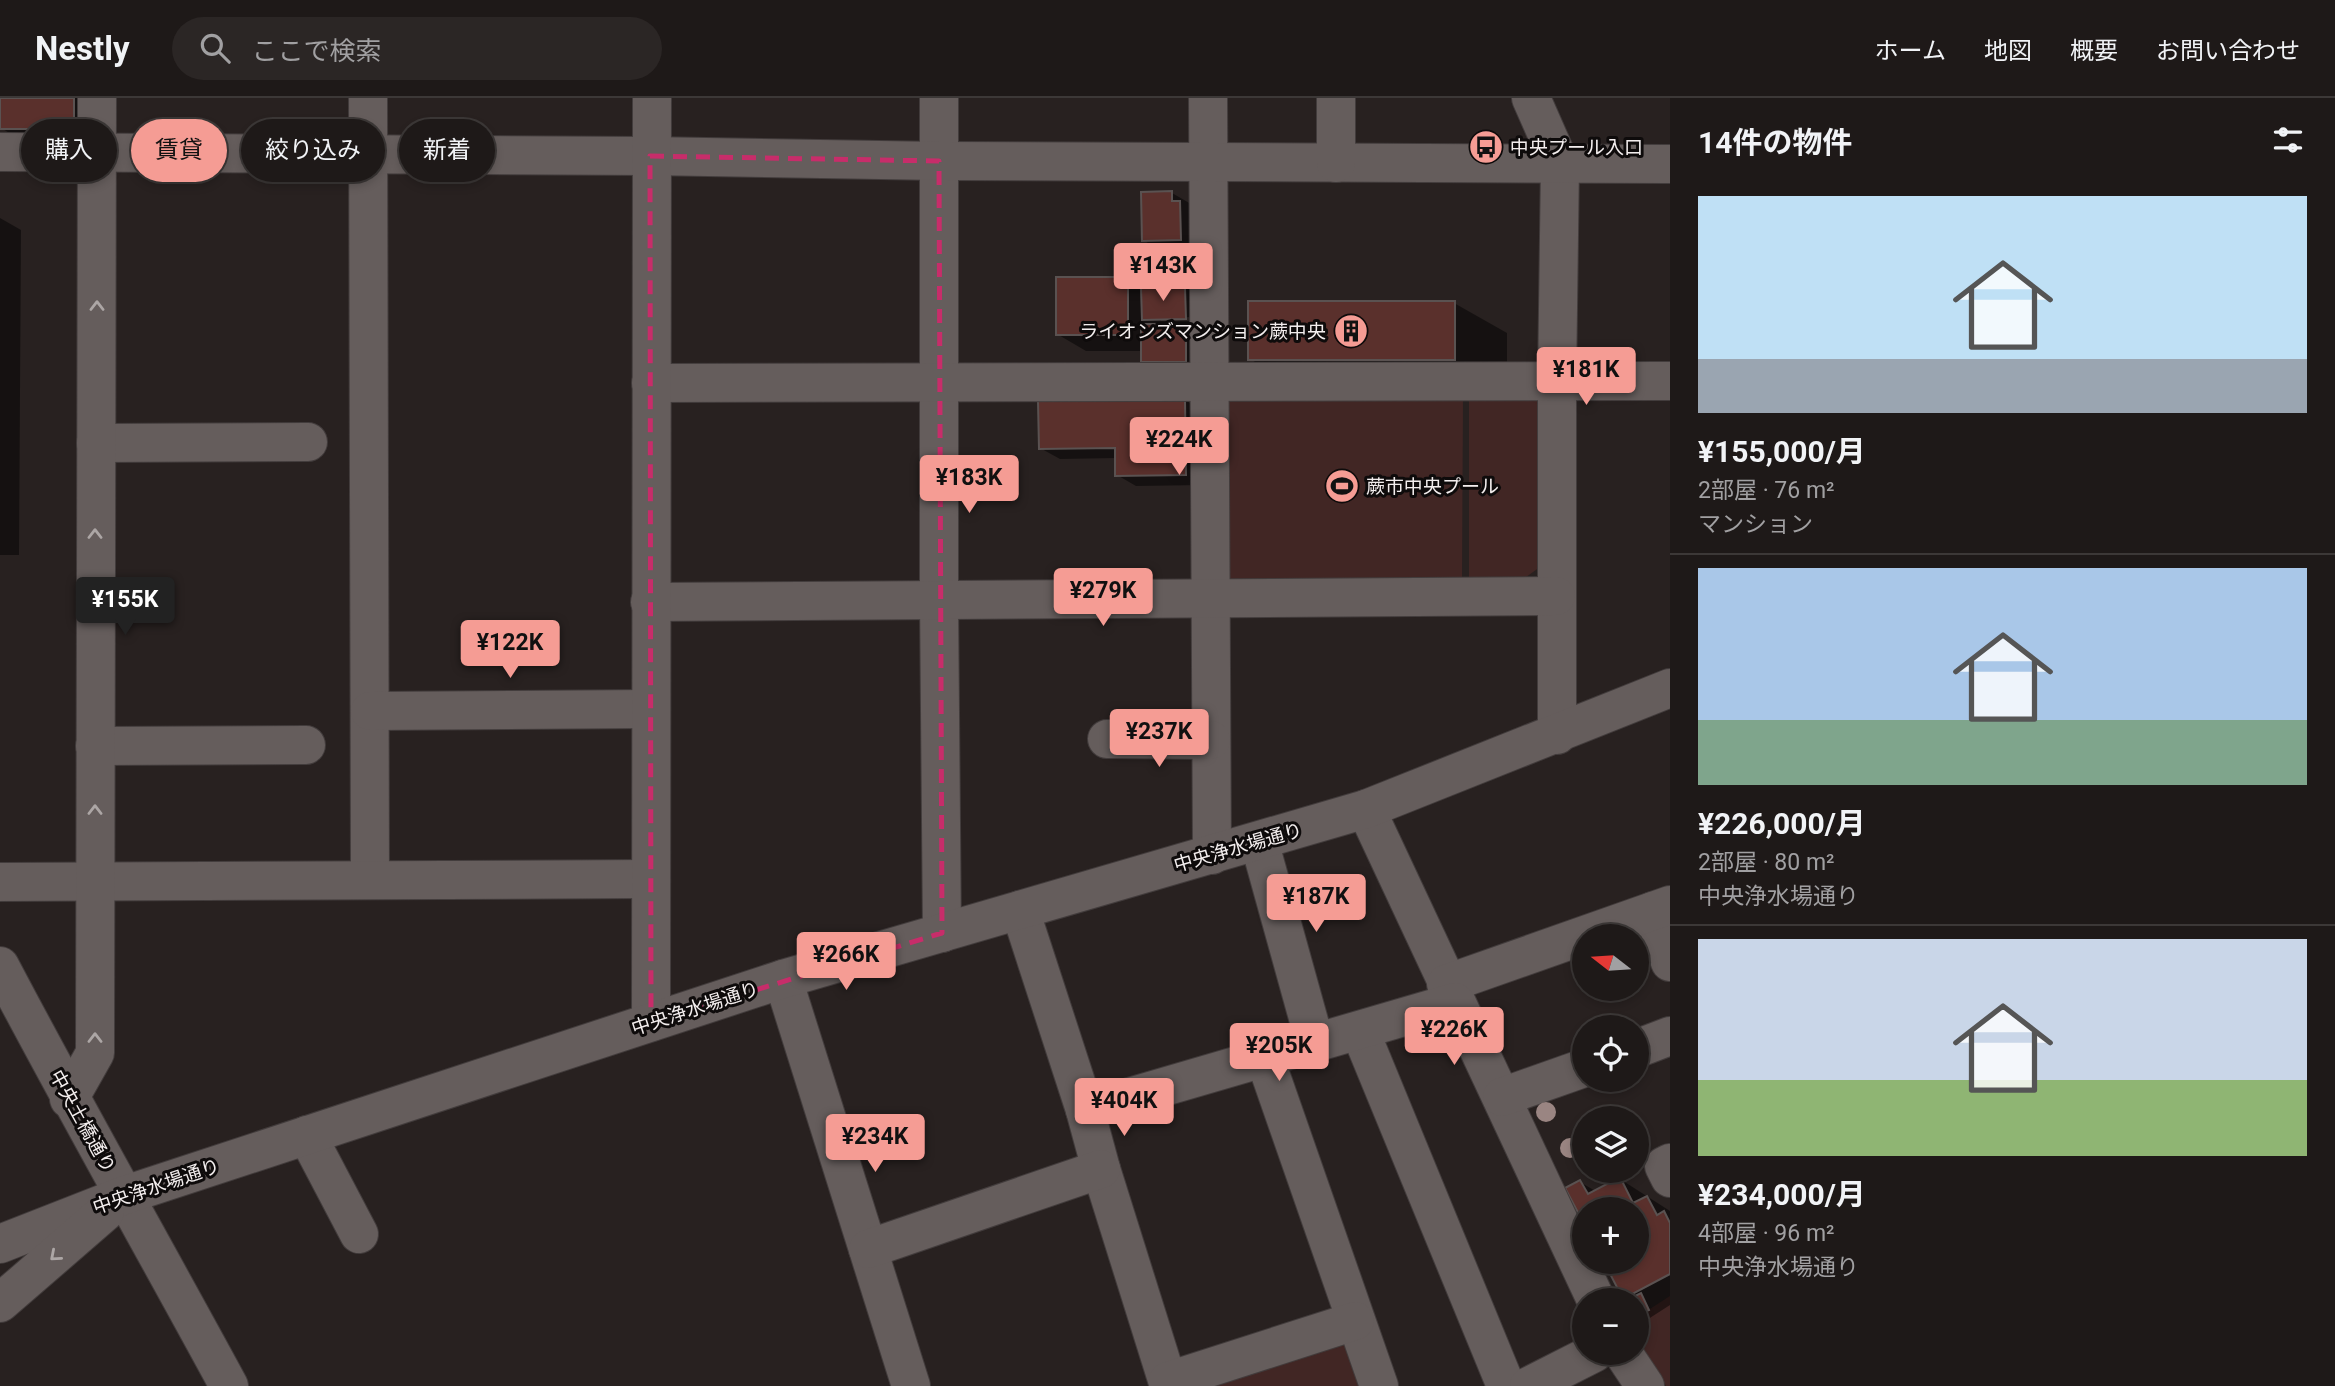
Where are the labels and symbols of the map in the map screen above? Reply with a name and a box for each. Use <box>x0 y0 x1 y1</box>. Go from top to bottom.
bus stop icon: 中央プール入口 <box>1467 128 1505 166</box>
place label: 中央プール入口 <box>1510 136 1643 159</box>
pin: ¥143K <box>1114 244 1212 303</box>
one-way arrow <box>89 300 104 311</box>
building icon: ライオンズマンション蕨中央 <box>1332 312 1370 350</box>
place label: ライオンズマンション蕨中央 <box>1079 320 1326 343</box>
pin: ¥181K <box>1537 348 1635 407</box>
pin: ¥224K <box>1130 418 1228 477</box>
pin: ¥183K <box>920 456 1018 515</box>
sports icon: 蕨市中央プール <box>1323 467 1361 505</box>
place label: 蕨市中央プール <box>1366 475 1499 498</box>
one-way arrow <box>87 528 103 538</box>
pin: ¥279K <box>1054 568 1152 628</box>
pin: ¥155K <box>76 578 174 637</box>
pin: ¥122K <box>461 620 559 680</box>
pin: ¥237K <box>1110 710 1208 769</box>
one-way arrow <box>87 804 103 815</box>
street label: 中央浄水場通り <box>1171 818 1305 877</box>
pin: ¥187K <box>1267 874 1365 934</box>
north arrow <box>1572 924 1648 1001</box>
pin: ¥266K <box>797 932 895 992</box>
street label: 中央浄水場通り <box>628 977 762 1040</box>
pin: ¥226K <box>1405 1007 1503 1067</box>
pin: ¥205K <box>1230 1024 1328 1083</box>
one-way arrow <box>87 1032 103 1042</box>
street label: 中央土橋通り <box>45 1066 120 1177</box>
pin: ¥404K <box>1075 1079 1173 1138</box>
pin: ¥234K <box>826 1114 924 1174</box>
street label: 中央浄水場通り <box>90 1154 223 1219</box>
one-way arrow <box>50 1248 63 1260</box>

